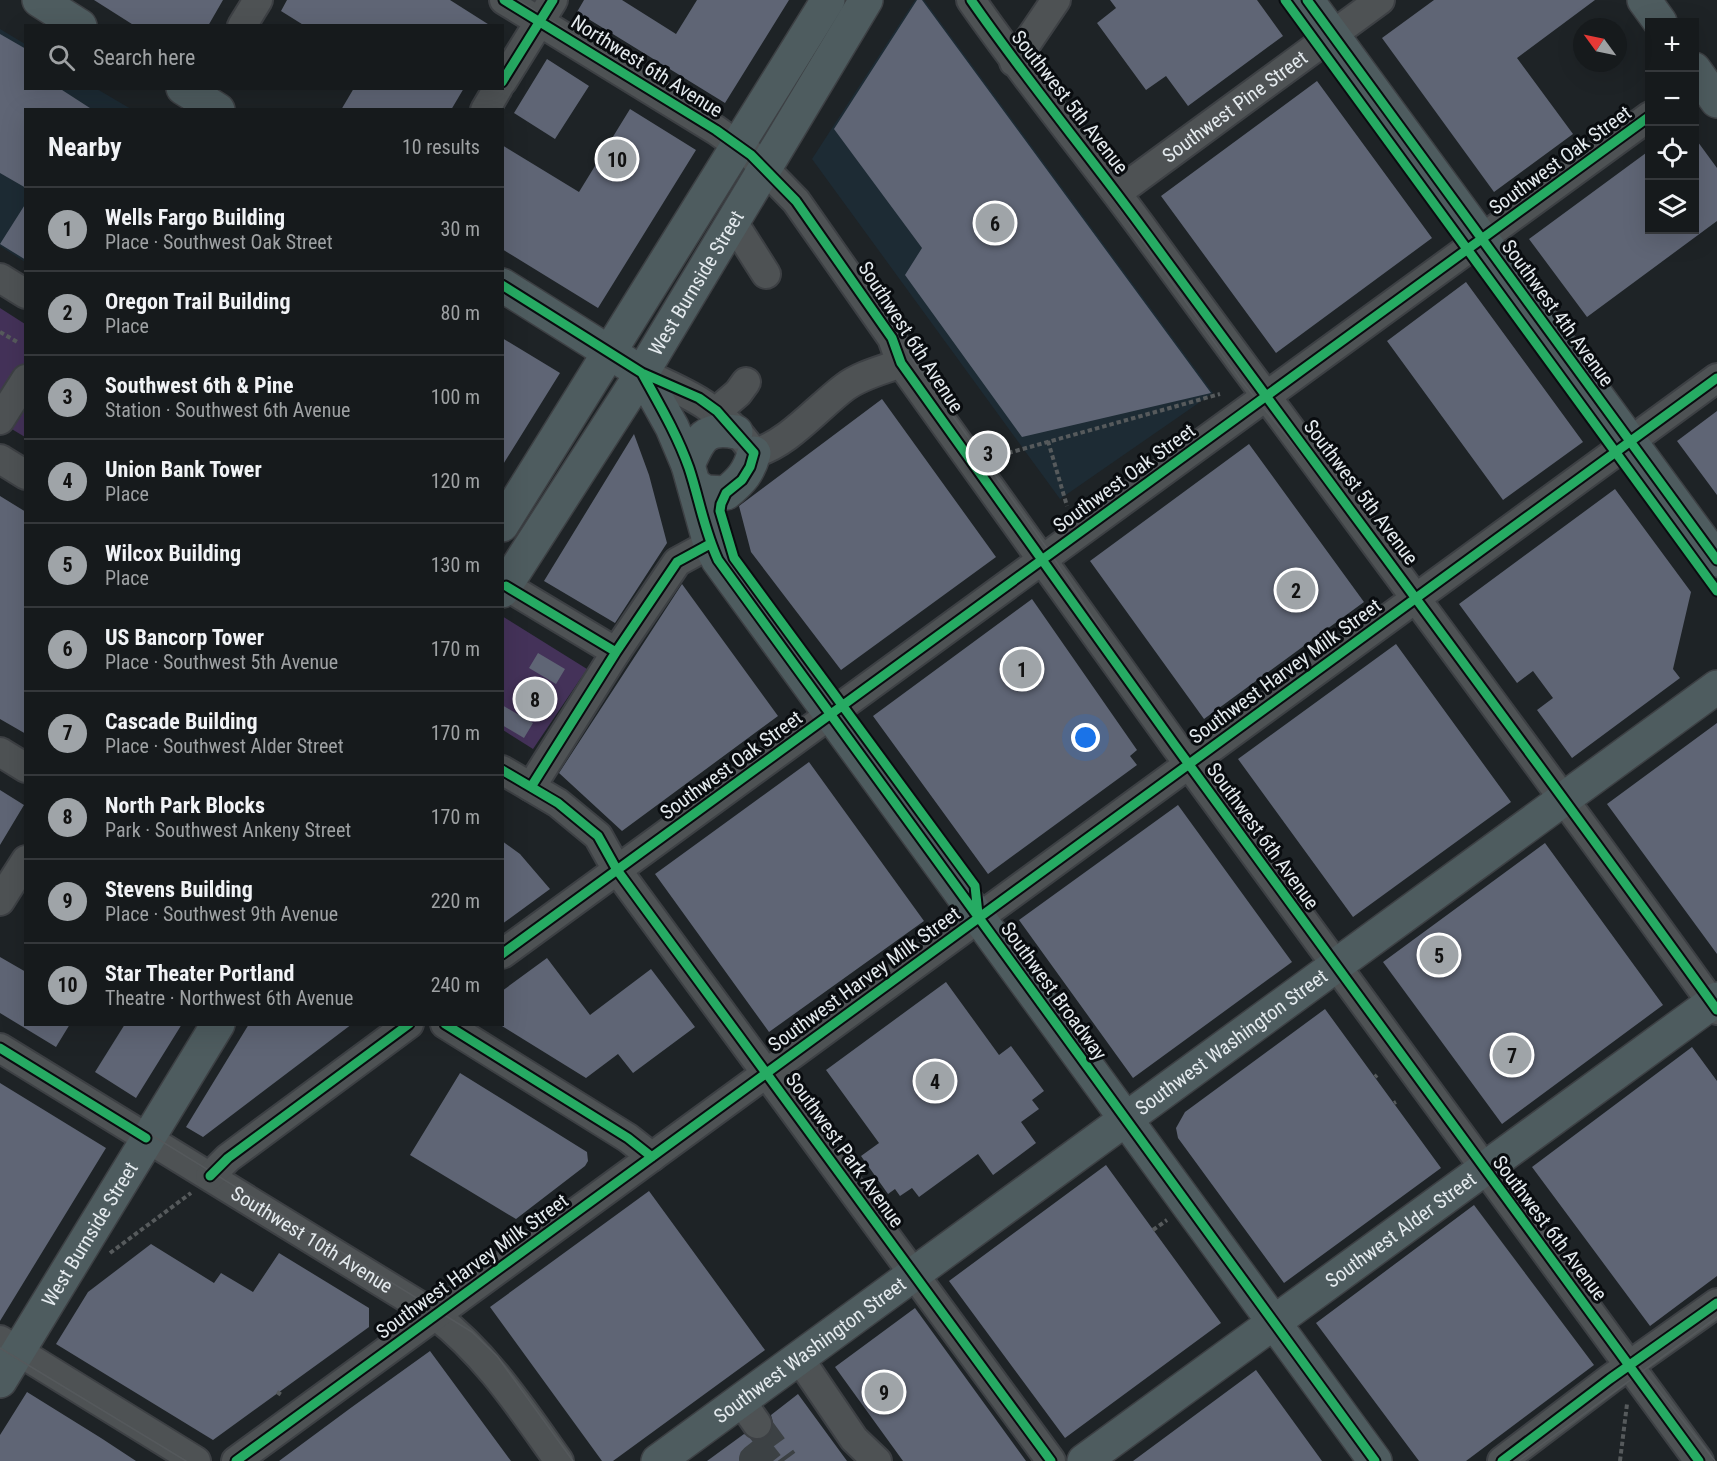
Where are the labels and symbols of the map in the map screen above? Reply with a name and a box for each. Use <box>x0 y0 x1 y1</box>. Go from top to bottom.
street label: Northwest 6th Avenue <box>567 10 727 122</box>
north arrow <box>1573 18 1627 72</box>
street label: Southwest 5th Avenue <box>1007 26 1133 178</box>
street label: Southwest Pine Street <box>1157 45 1312 168</box>
street label: Southwest Oak Street <box>1484 100 1636 220</box>
pin: 10 <box>598 136 636 182</box>
pin: 6 <box>976 200 1014 246</box>
street label: West Burnside Street <box>643 206 749 360</box>
street label: Southwest 4th Avenue <box>1497 235 1619 391</box>
street label: Southwest 6th Avenue <box>853 257 969 417</box>
street label: Southwest 5th Avenue <box>1299 415 1423 569</box>
street label: Southwest Oak Street <box>1048 418 1200 538</box>
pin: 3 <box>968 430 1008 476</box>
pin: 2 <box>1276 568 1316 612</box>
street label: Southwest Harvey Milk Street <box>1184 593 1386 749</box>
pin: 1 <box>1002 646 1042 692</box>
pin: 8 <box>516 676 554 722</box>
street label: Southwest Oak Street <box>655 705 807 825</box>
your location <box>1071 723 1100 752</box>
street label: Southwest 6th Avenue <box>1202 758 1324 914</box>
street label: Southwest Harvey Milk Street <box>763 901 965 1057</box>
street label: Southwest Broadway <box>996 917 1112 1065</box>
pin: 5 <box>1420 932 1458 978</box>
street label: Southwest Washington Street <box>1130 964 1332 1120</box>
pin: 7 <box>1492 1032 1532 1078</box>
pin: 4 <box>916 1058 954 1104</box>
street label: Southwest Park Avenue <box>781 1068 909 1232</box>
street label: Southwest 6th Avenue <box>1488 1151 1612 1305</box>
street label: West Burnside Street <box>36 1158 143 1311</box>
street label: Southwest Alder Street <box>1321 1167 1481 1293</box>
street label: Southwest 10th Avenue <box>227 1181 397 1298</box>
street label: Southwest Harvey Milk Street <box>371 1188 573 1344</box>
street label: Southwest Washington Street <box>709 1272 911 1428</box>
pin: 9 <box>864 1370 904 1414</box>

